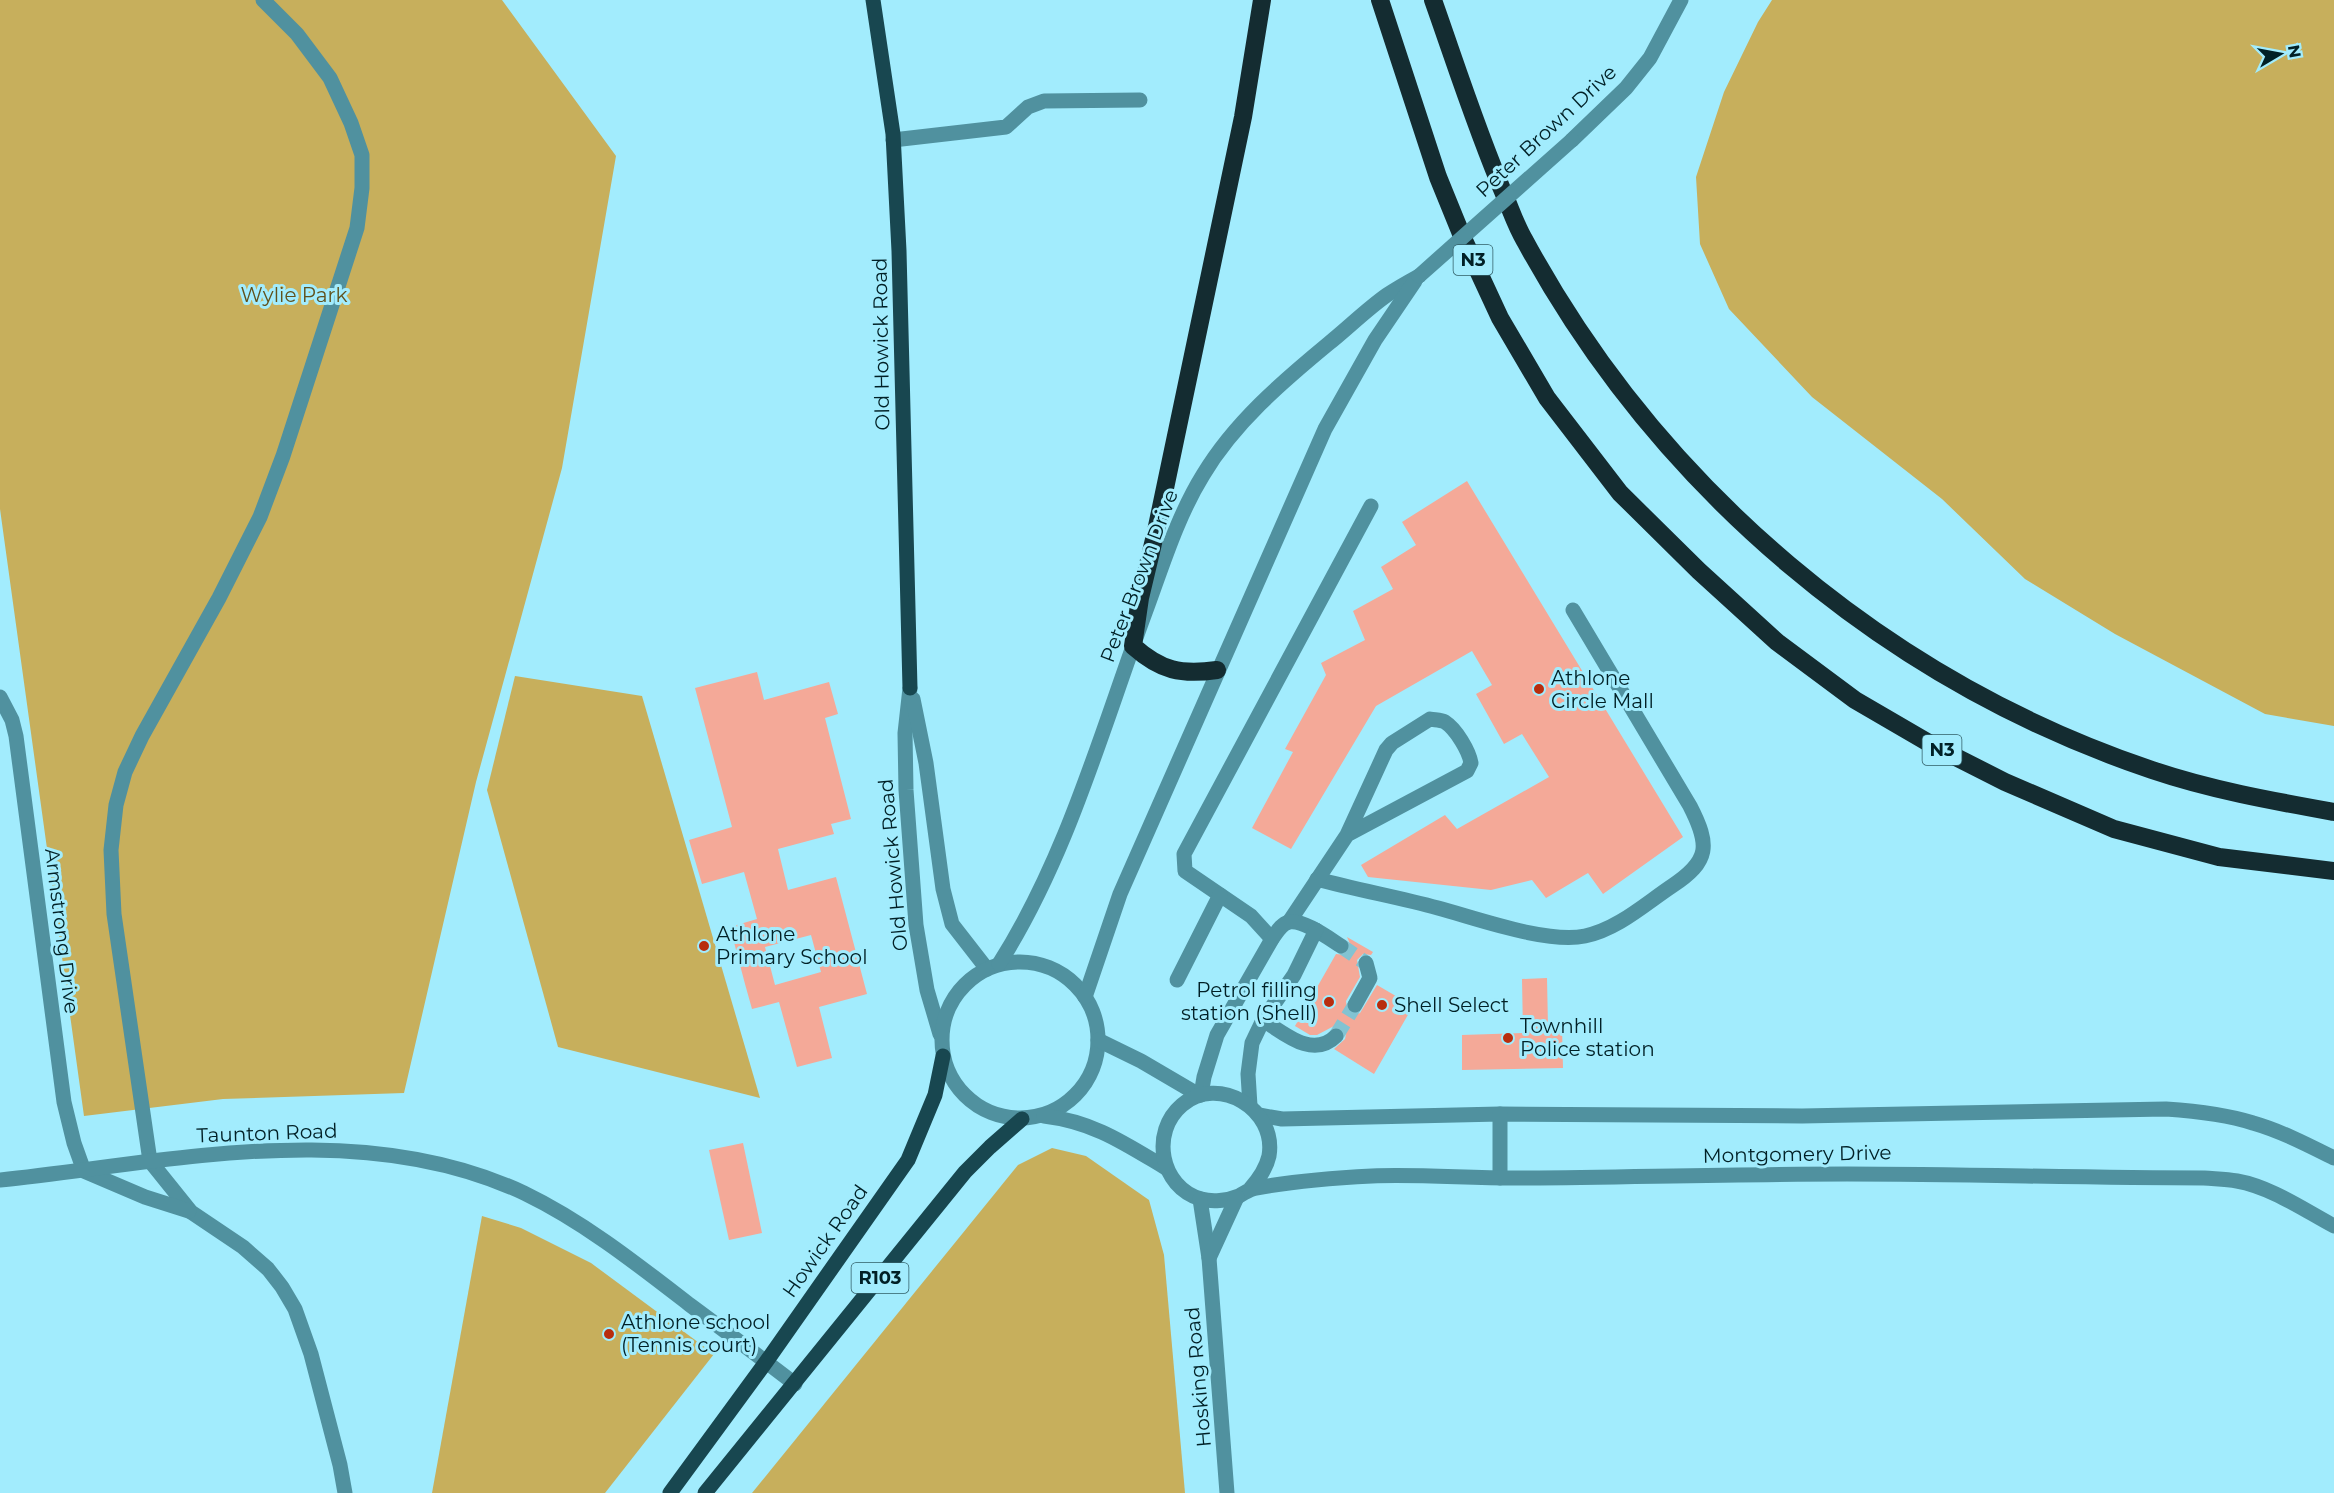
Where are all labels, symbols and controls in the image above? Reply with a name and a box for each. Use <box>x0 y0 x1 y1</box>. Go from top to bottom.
north arrow <box>2250 24 2310 84</box>
text: N <box>2284 43 2305 60</box>
street label: Peter Brown Drive <box>1471 60 1621 202</box>
road number: N3 <box>1454 245 1492 275</box>
street label: Old Howick Road <box>867 257 895 431</box>
park label: Wylie Park <box>241 283 347 307</box>
street label: Peter Brown Drive <box>1095 486 1183 666</box>
place label: Athlone Circle Mall <box>1551 666 1654 713</box>
marker: Athlone Circle Mall <box>1532 682 1546 696</box>
road number: N3 <box>1922 735 1962 765</box>
street label: Old Howick Road <box>874 778 912 952</box>
street label: Armstrong Drive <box>40 847 84 1015</box>
place label: Athlone Primary School <box>716 922 868 969</box>
marker: Athlone Primary School <box>697 939 711 953</box>
place label: Petrol filling station (Shell) <box>1181 978 1317 1025</box>
place label: Shell Select <box>1394 993 1509 1017</box>
marker: Petrol filling station (Shell) <box>1322 995 1336 1009</box>
marker: Shell Select <box>1375 998 1389 1012</box>
place label: Townhill Police station <box>1520 1014 1655 1061</box>
marker: Townhill Police station <box>1501 1031 1515 1045</box>
street label: Taunton Road <box>196 1119 338 1147</box>
street label: Montgomery Drive <box>1702 1140 1892 1168</box>
street label: Howick Road <box>777 1180 873 1302</box>
road number: R103 <box>852 1263 908 1293</box>
street label: Hosking Road <box>1180 1306 1216 1448</box>
place label: Athlone school (Tennis court) <box>621 1310 771 1357</box>
marker: Athlone school (Tennis court) <box>602 1327 616 1341</box>

